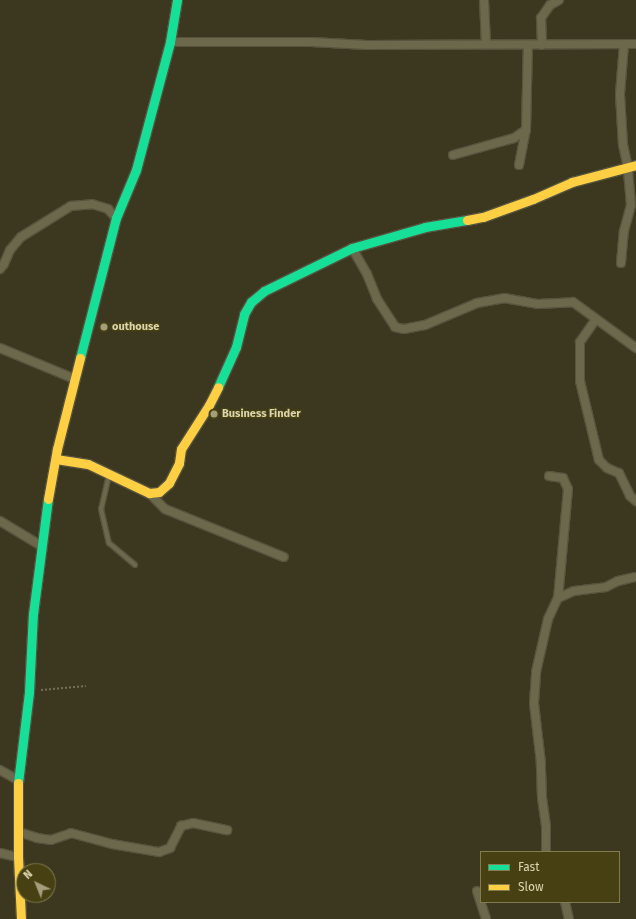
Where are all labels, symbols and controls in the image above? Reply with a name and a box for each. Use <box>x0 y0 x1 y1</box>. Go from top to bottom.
place label: outhouse <box>112 320 159 334</box>
marker: outhouse <box>99 322 109 332</box>
place label: Business Finder <box>222 407 301 421</box>
marker: Business Finder <box>209 409 219 419</box>
legend <box>480 851 620 903</box>
text: Fast <box>518 860 540 874</box>
north arrow <box>16 863 56 903</box>
text: N <box>21 867 35 882</box>
text: Slow <box>518 880 544 894</box>

